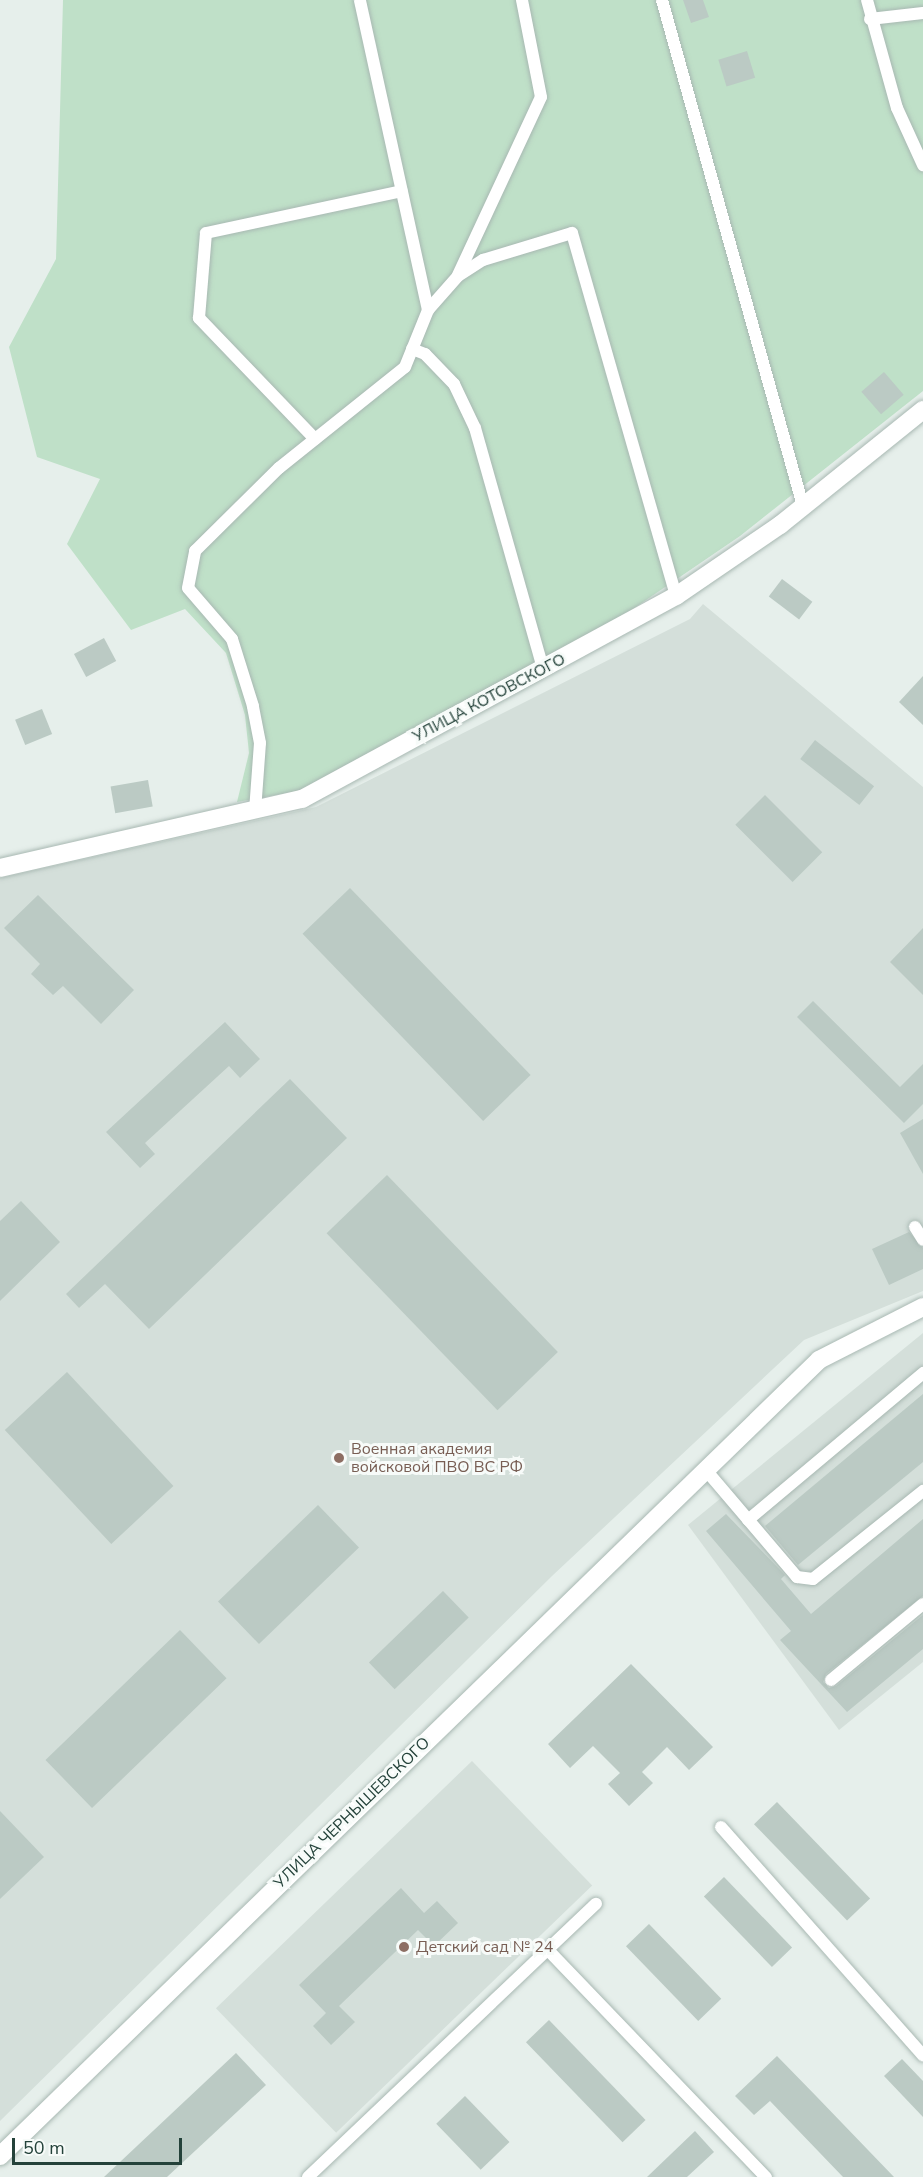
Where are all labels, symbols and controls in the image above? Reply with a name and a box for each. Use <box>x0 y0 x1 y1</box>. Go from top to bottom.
street label: УЛИЦА КОТОВСКОГО <box>409 650 569 746</box>
place label: Военная академия войсковой ПВО ВС РФ <box>351 1439 523 1477</box>
marker: Военная академия войсковой ПВО ВС РФ <box>332 1451 346 1465</box>
street label: УЛИЦА ЧЕРНЫШЕВСКОГО <box>270 1733 434 1893</box>
place label: Детский сад № 24 <box>416 1937 553 1957</box>
marker: Детский сад № 24 <box>397 1940 411 1954</box>
scale bar <box>15 2126 184 2164</box>
text: 50 m <box>23 2136 65 2160</box>

